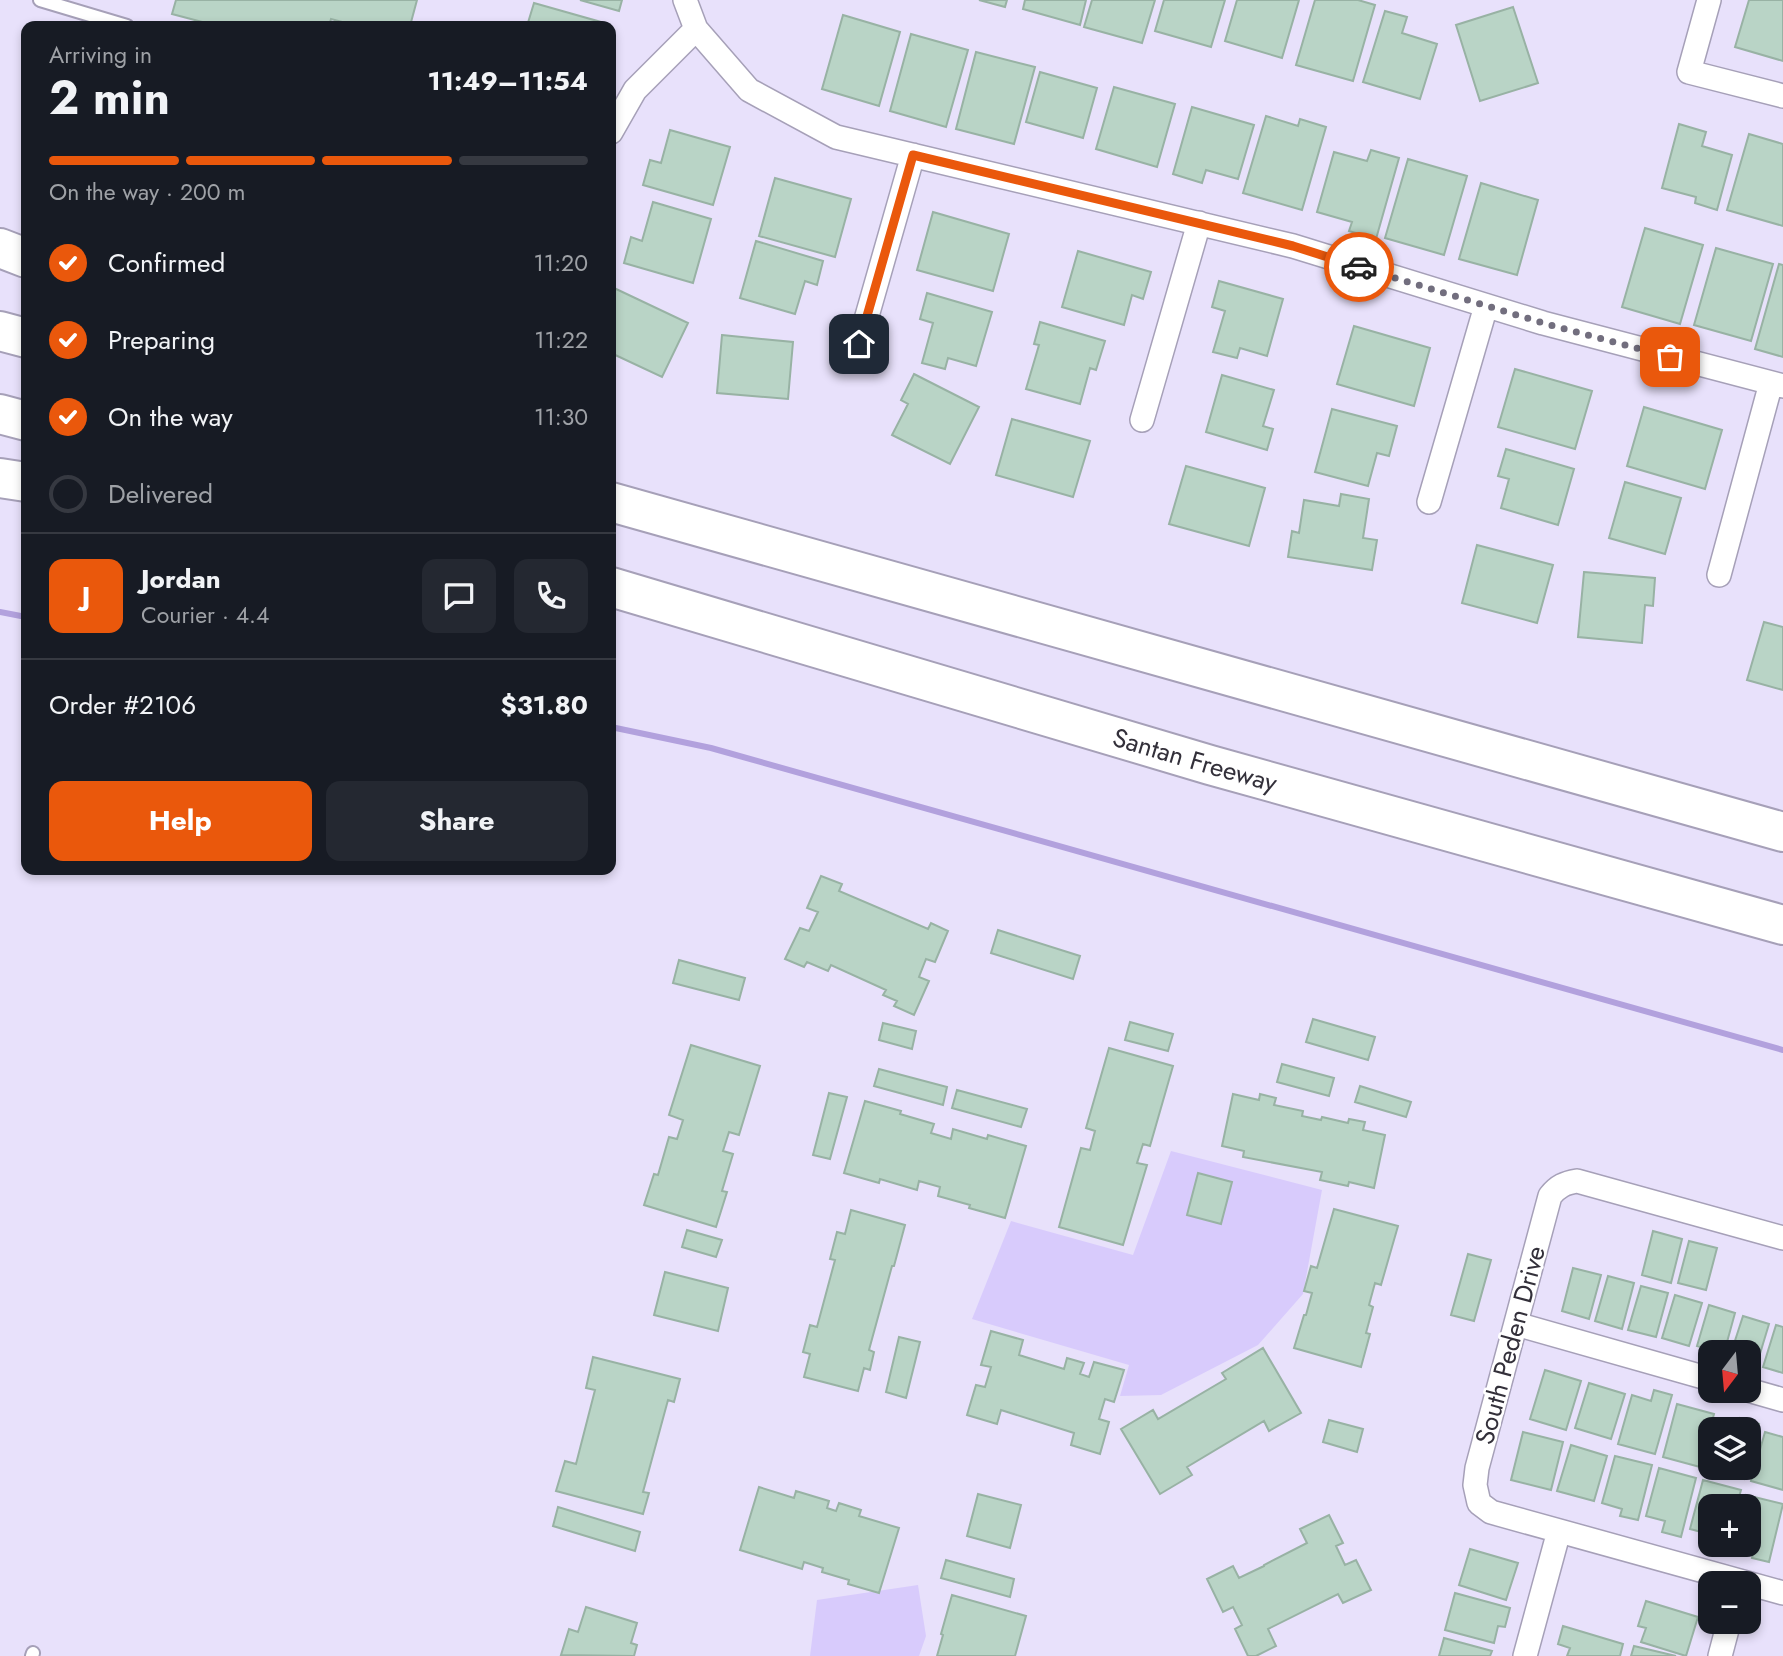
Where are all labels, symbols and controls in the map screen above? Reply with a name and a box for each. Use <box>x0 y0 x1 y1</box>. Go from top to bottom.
text: Arriving in <box>49 38 152 72</box>
text: 11:49–11:54 <box>427 62 588 100</box>
text: 2 min <box>49 65 170 131</box>
text: On the way · 200 m <box>49 175 245 209</box>
courier <box>1324 232 1394 302</box>
icon: check <box>49 244 87 282</box>
text: Confirmed <box>108 244 225 282</box>
text: 11:20 <box>534 246 588 280</box>
icon: car <box>1340 248 1378 286</box>
pin <box>829 314 889 374</box>
icon: check <box>49 321 87 359</box>
text: Preparing <box>108 321 215 359</box>
text: 11:22 <box>534 323 588 357</box>
icon: home <box>840 325 878 363</box>
pin <box>1640 327 1700 387</box>
icon: bag <box>1651 338 1689 376</box>
icon: check <box>49 398 87 436</box>
text: On the way <box>108 398 233 436</box>
text: 11:30 <box>534 400 588 434</box>
text: Delivered <box>108 475 213 513</box>
button: chat <box>422 559 496 633</box>
button: phone <box>514 559 588 633</box>
text: Jordan <box>141 560 221 598</box>
text: J <box>82 577 90 615</box>
text: Courier · 4.4 <box>141 598 269 632</box>
text: Order #2106 <box>49 686 196 724</box>
text: $31.80 <box>501 686 588 724</box>
street label: Santan Freeway <box>1108 718 1282 802</box>
button: Help <box>49 781 312 861</box>
button: Share <box>326 781 588 861</box>
street label: South Peden Drive <box>1465 1242 1555 1448</box>
north arrow <box>1698 1340 1760 1404</box>
map controls <box>1698 1340 1761 1634</box>
button: layers <box>1698 1417 1761 1480</box>
button: + <box>1698 1494 1761 1557</box>
button: − <box>1698 1571 1761 1634</box>

